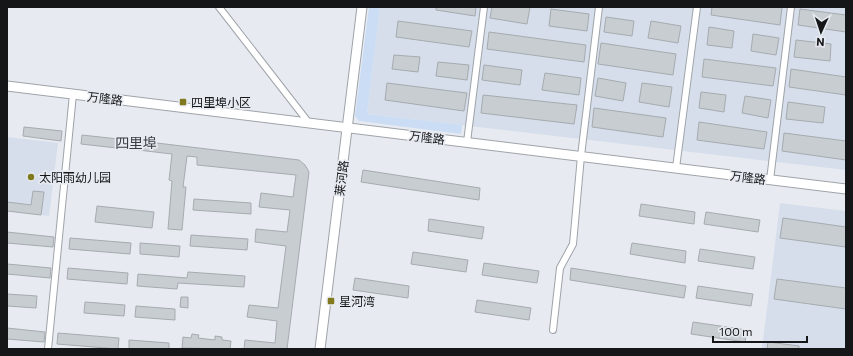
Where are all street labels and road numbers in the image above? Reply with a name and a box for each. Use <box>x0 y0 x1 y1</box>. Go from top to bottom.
street label: 万隆路 <box>86 89 124 107</box>
street label: 万隆路 <box>408 128 446 146</box>
street label: 莱河路 <box>332 159 350 197</box>
street label: 万隆路 <box>729 168 767 186</box>

